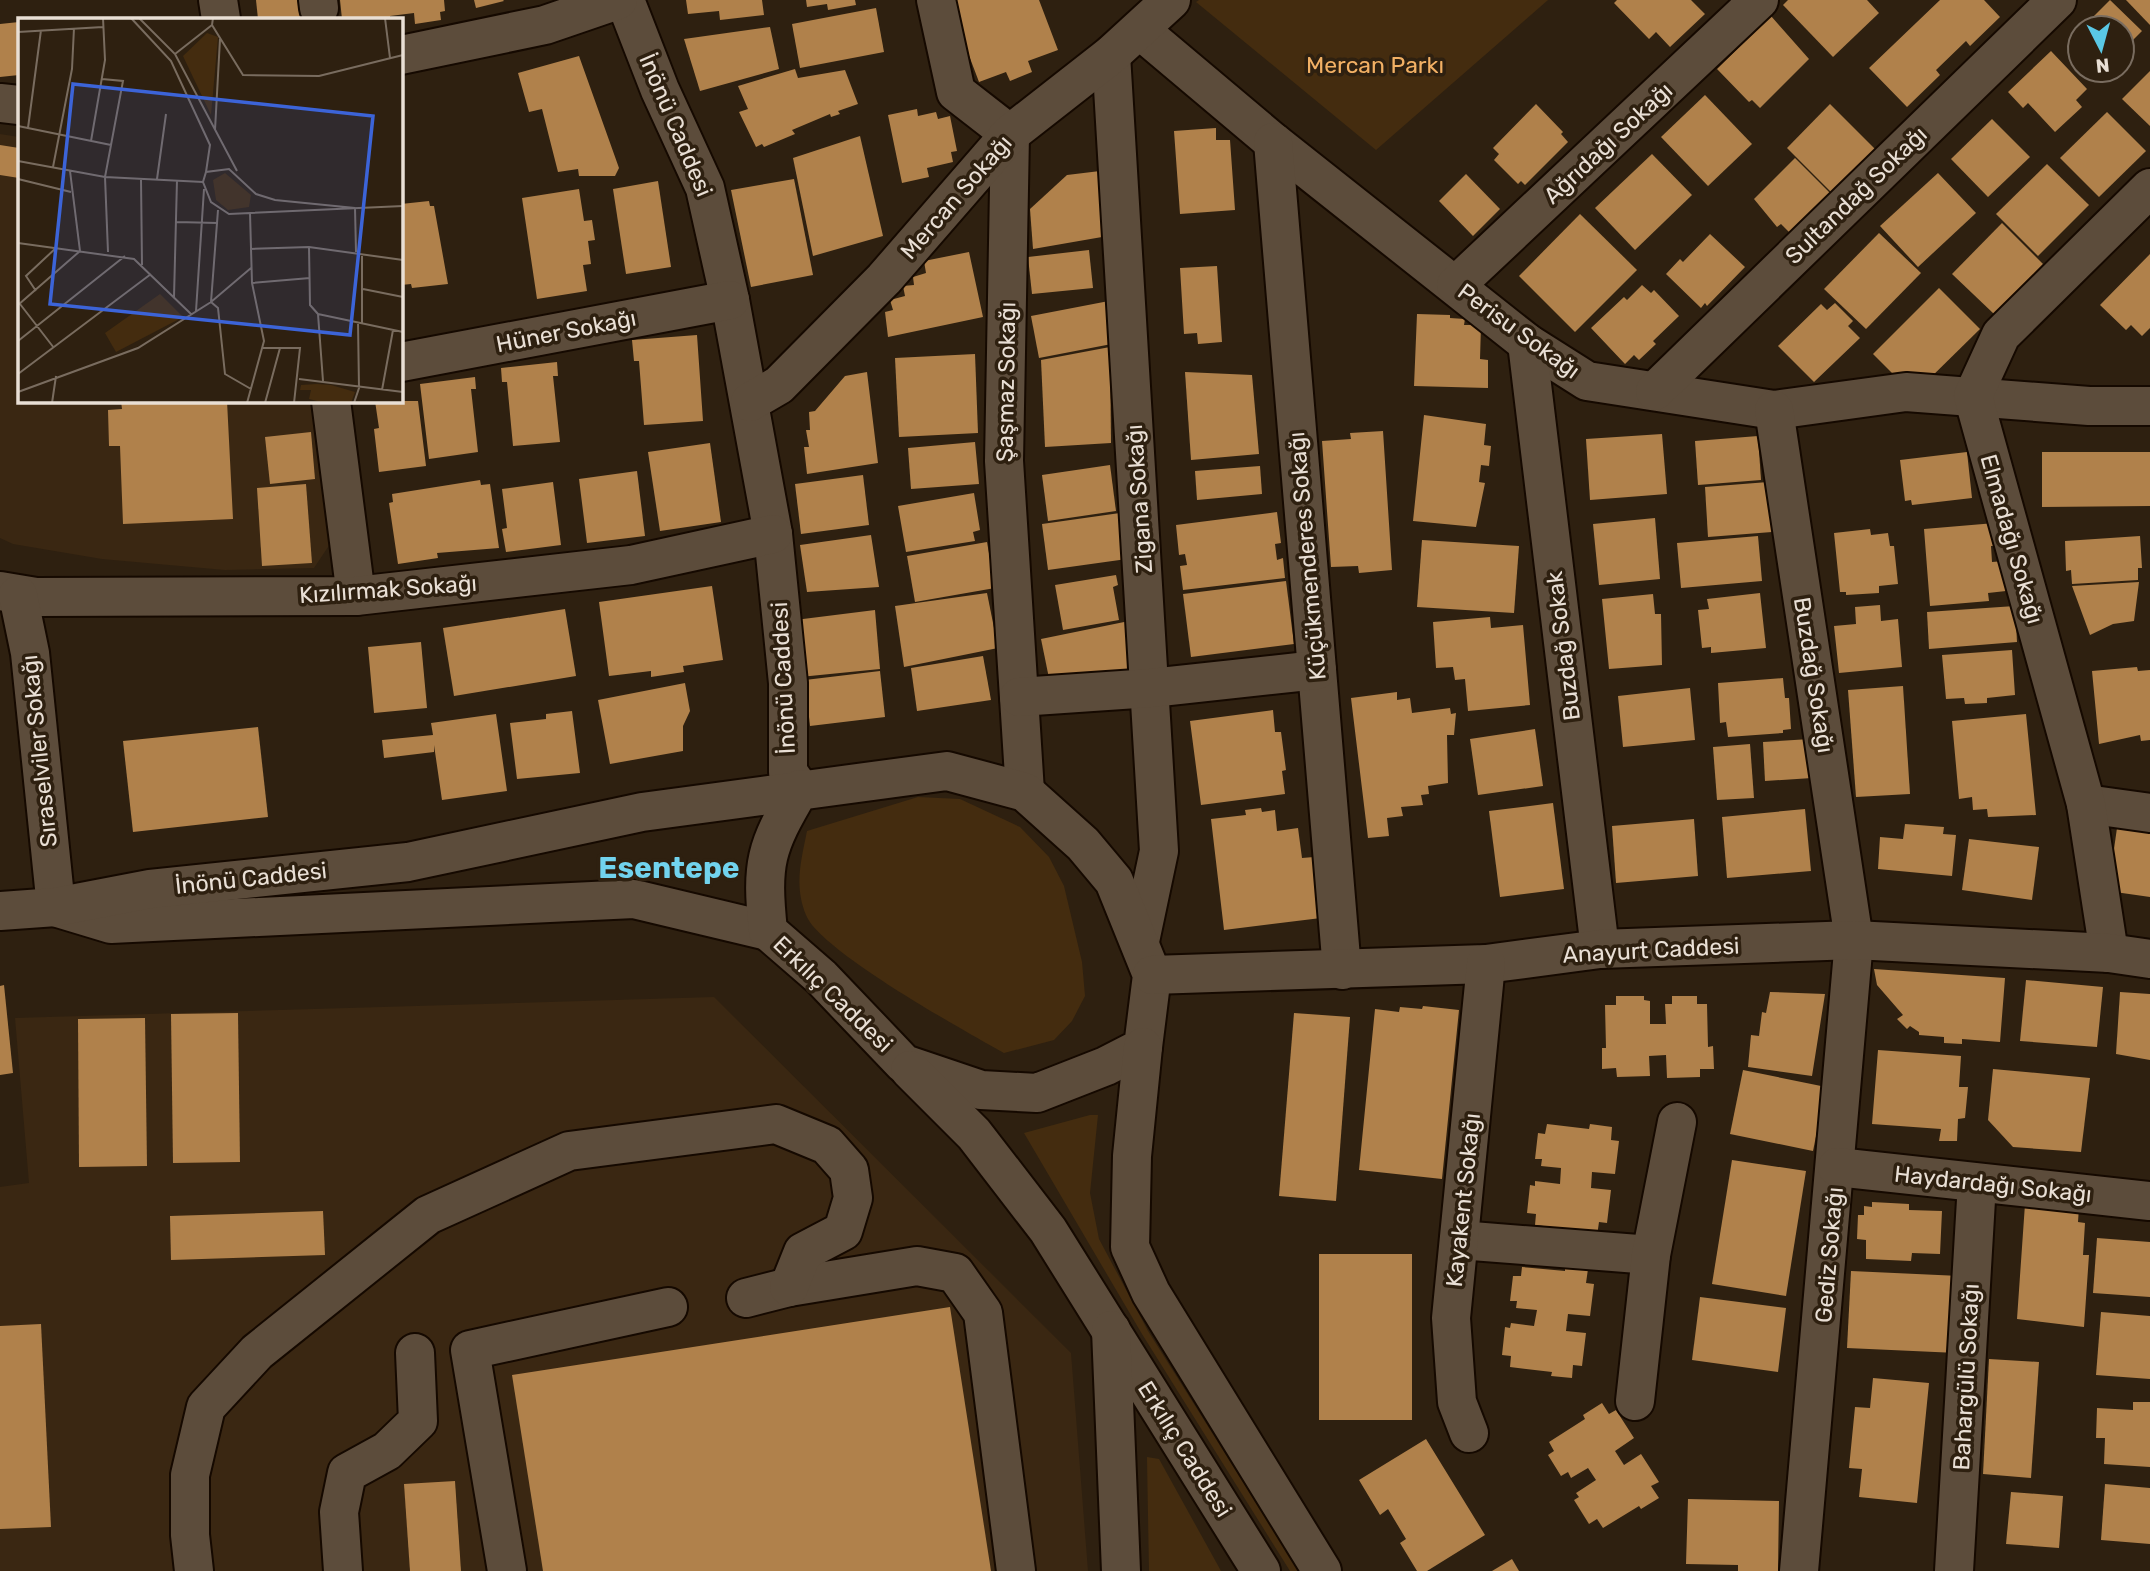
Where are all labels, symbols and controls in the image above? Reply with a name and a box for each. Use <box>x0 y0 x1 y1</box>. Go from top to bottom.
north arrow <box>2066 14 2136 84</box>
inset map <box>18 18 402 402</box>
street label: İnönü Caddesi <box>633 49 719 201</box>
park label: Mercan Parkı <box>1306 51 1444 79</box>
text: N <box>2095 53 2111 78</box>
street label: Ağrıdağı Sokağı <box>1538 76 1678 210</box>
street label: Sultandağ Sokağı <box>1779 120 1933 270</box>
street label: Mercan Sokağı <box>894 129 1018 265</box>
street label: Perisu Sokağı <box>1452 277 1586 385</box>
street label: Şaşmaz Sokağı <box>991 302 1021 462</box>
street label: Hüner Sokağı <box>494 304 638 358</box>
street label: Zigana Sokağı <box>1120 424 1158 574</box>
street label: Küçükmenderes Sokağı <box>1282 431 1332 681</box>
street label: Elmadağı Sokağı <box>1974 451 2050 627</box>
street label: Kızılırmak Sokağı <box>298 569 478 609</box>
street label: Buzdağ Sokak <box>1540 570 1586 722</box>
street label: Buzdağ Sokağı <box>1788 595 1840 755</box>
street label: İnönü Caddesi <box>765 601 801 755</box>
street label: Sıraselviler Sokağı <box>15 654 63 848</box>
district label: Esentepe <box>598 850 740 886</box>
street label: İnönü Caddesi <box>174 856 328 900</box>
street label: Erkılıç Caddesi <box>767 930 899 1058</box>
street label: Anayurt Caddesi <box>1562 931 1740 969</box>
street label: Kayakent Sokağı <box>1440 1112 1486 1288</box>
street label: Haydardağı Sokağı <box>1893 1160 2093 1208</box>
street label: Gediz Sokağı <box>1809 1186 1849 1324</box>
street label: Bahargülü Sokağı <box>1947 1283 1985 1471</box>
street label: Erkılıç Caddesi <box>1132 1376 1238 1522</box>

